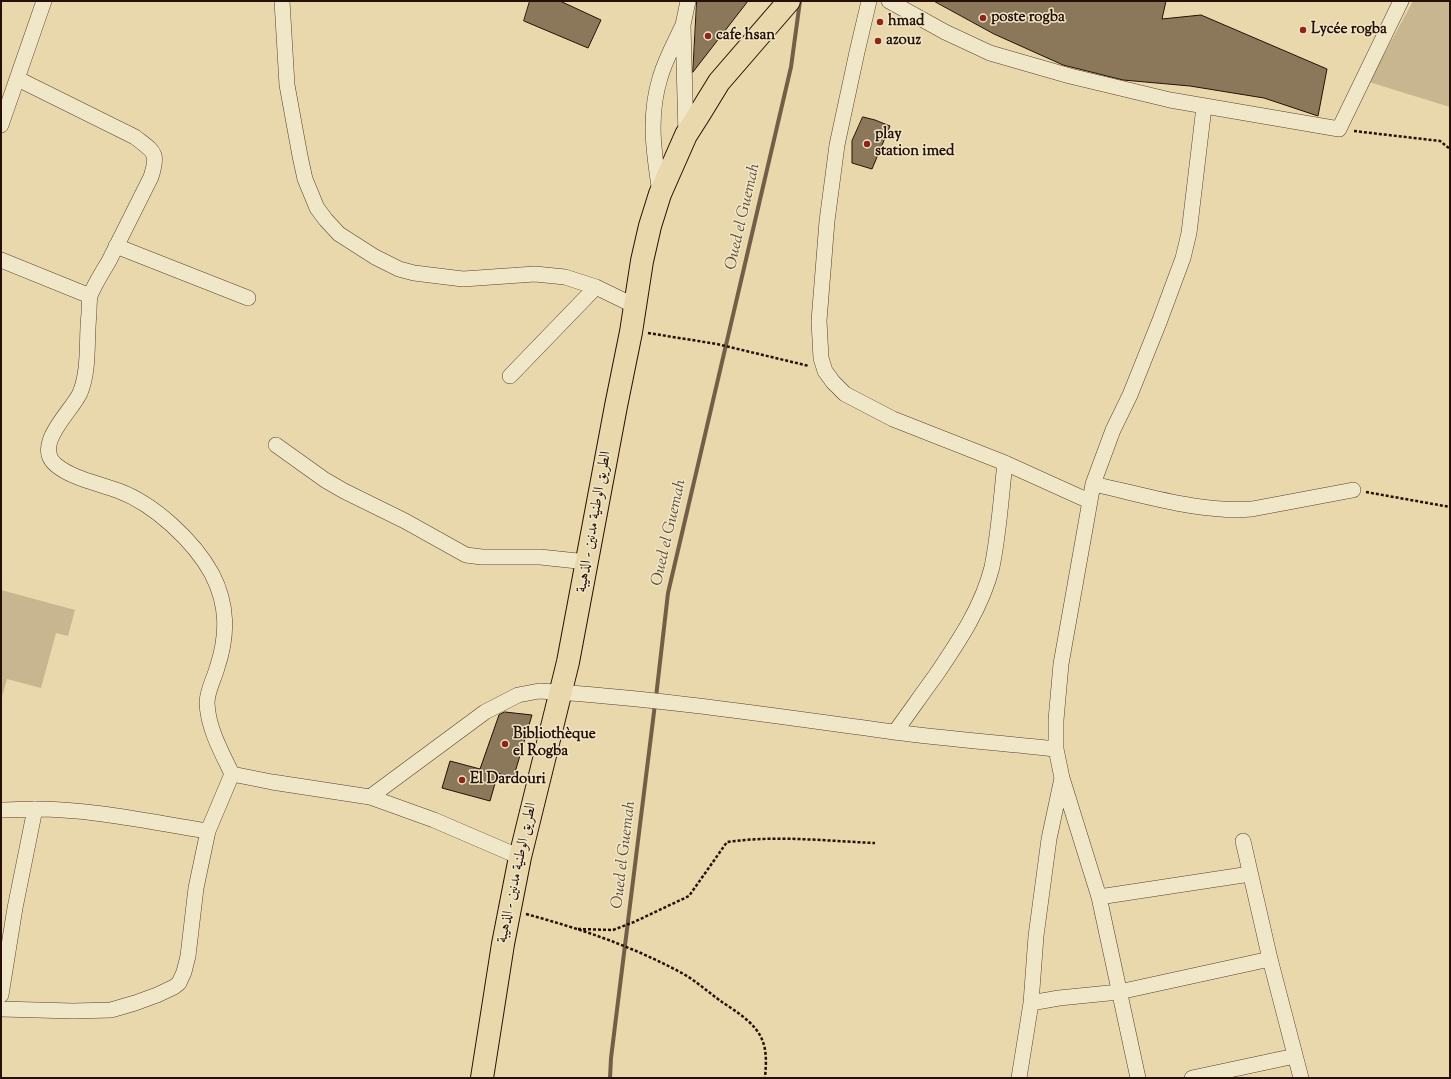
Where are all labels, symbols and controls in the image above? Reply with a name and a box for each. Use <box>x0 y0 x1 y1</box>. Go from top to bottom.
place label: poste rogba <box>991 9 1065 27</box>
place label: hmad <box>888 13 924 31</box>
marker: poste rogba <box>978 13 988 23</box>
marker: hmad <box>875 17 885 27</box>
place label: Lycée rogba <box>1311 21 1387 39</box>
marker: Lycée rogba <box>1298 25 1308 35</box>
place label: cafe hsan <box>716 27 775 45</box>
marker: cafe hsan <box>703 31 713 41</box>
place label: azouz <box>886 32 921 50</box>
marker: azouz <box>873 36 883 46</box>
place label: play station imed <box>875 126 954 161</box>
marker: play station imed <box>862 139 872 149</box>
water label: Oued el Guemah <box>722 162 766 272</box>
street label: الطريق الوطنية مدنين - الذهيبة <box>574 450 616 594</box>
water label: Oued el Guemah <box>648 478 692 588</box>
place label: Bibliothèque el Rogba <box>513 726 596 761</box>
marker: Bibliothèque el Rogba <box>500 739 510 749</box>
place label: El Dardouri <box>470 771 546 789</box>
marker: El Dardouri <box>457 775 467 785</box>
water label: Oued el Guemah <box>609 800 641 910</box>
street label: الطريق الوطنية مدنين - الذهيبة <box>494 801 542 945</box>

